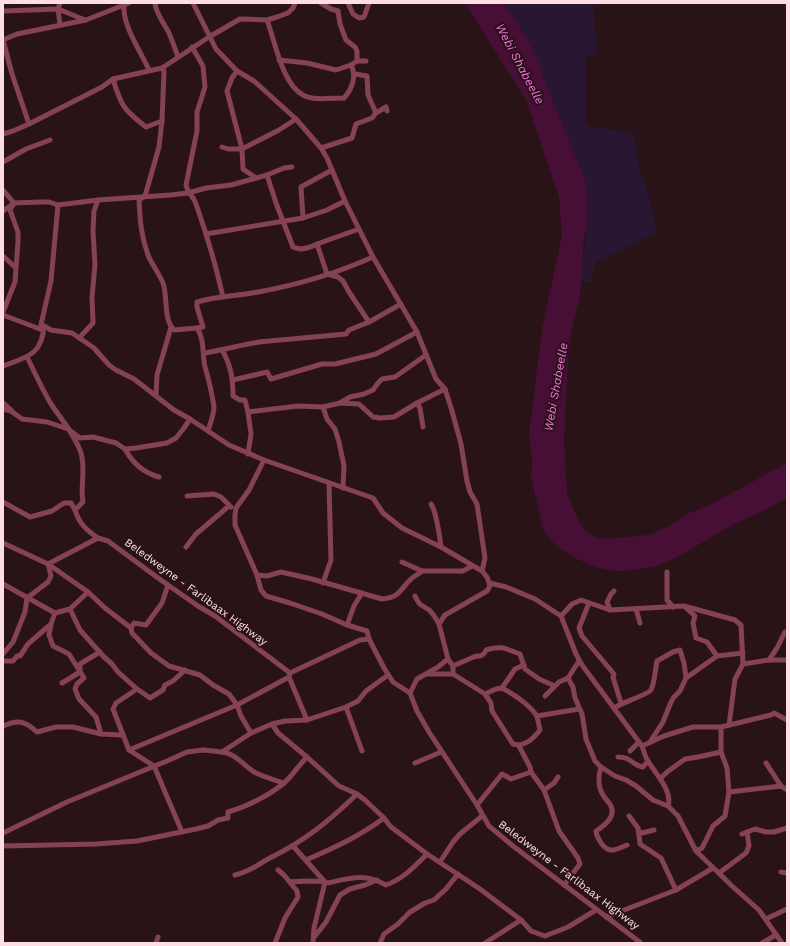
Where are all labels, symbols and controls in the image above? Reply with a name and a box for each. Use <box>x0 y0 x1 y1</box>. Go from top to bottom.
water label: Webi Shabeelle <box>493 21 547 107</box>
water label: Webi Shabeelle <box>541 342 571 432</box>
street label: Beledweyne - Farlibaax Highway <box>122 536 270 648</box>
street label: Beledweyne - Farlibaax Highway <box>496 818 642 933</box>

